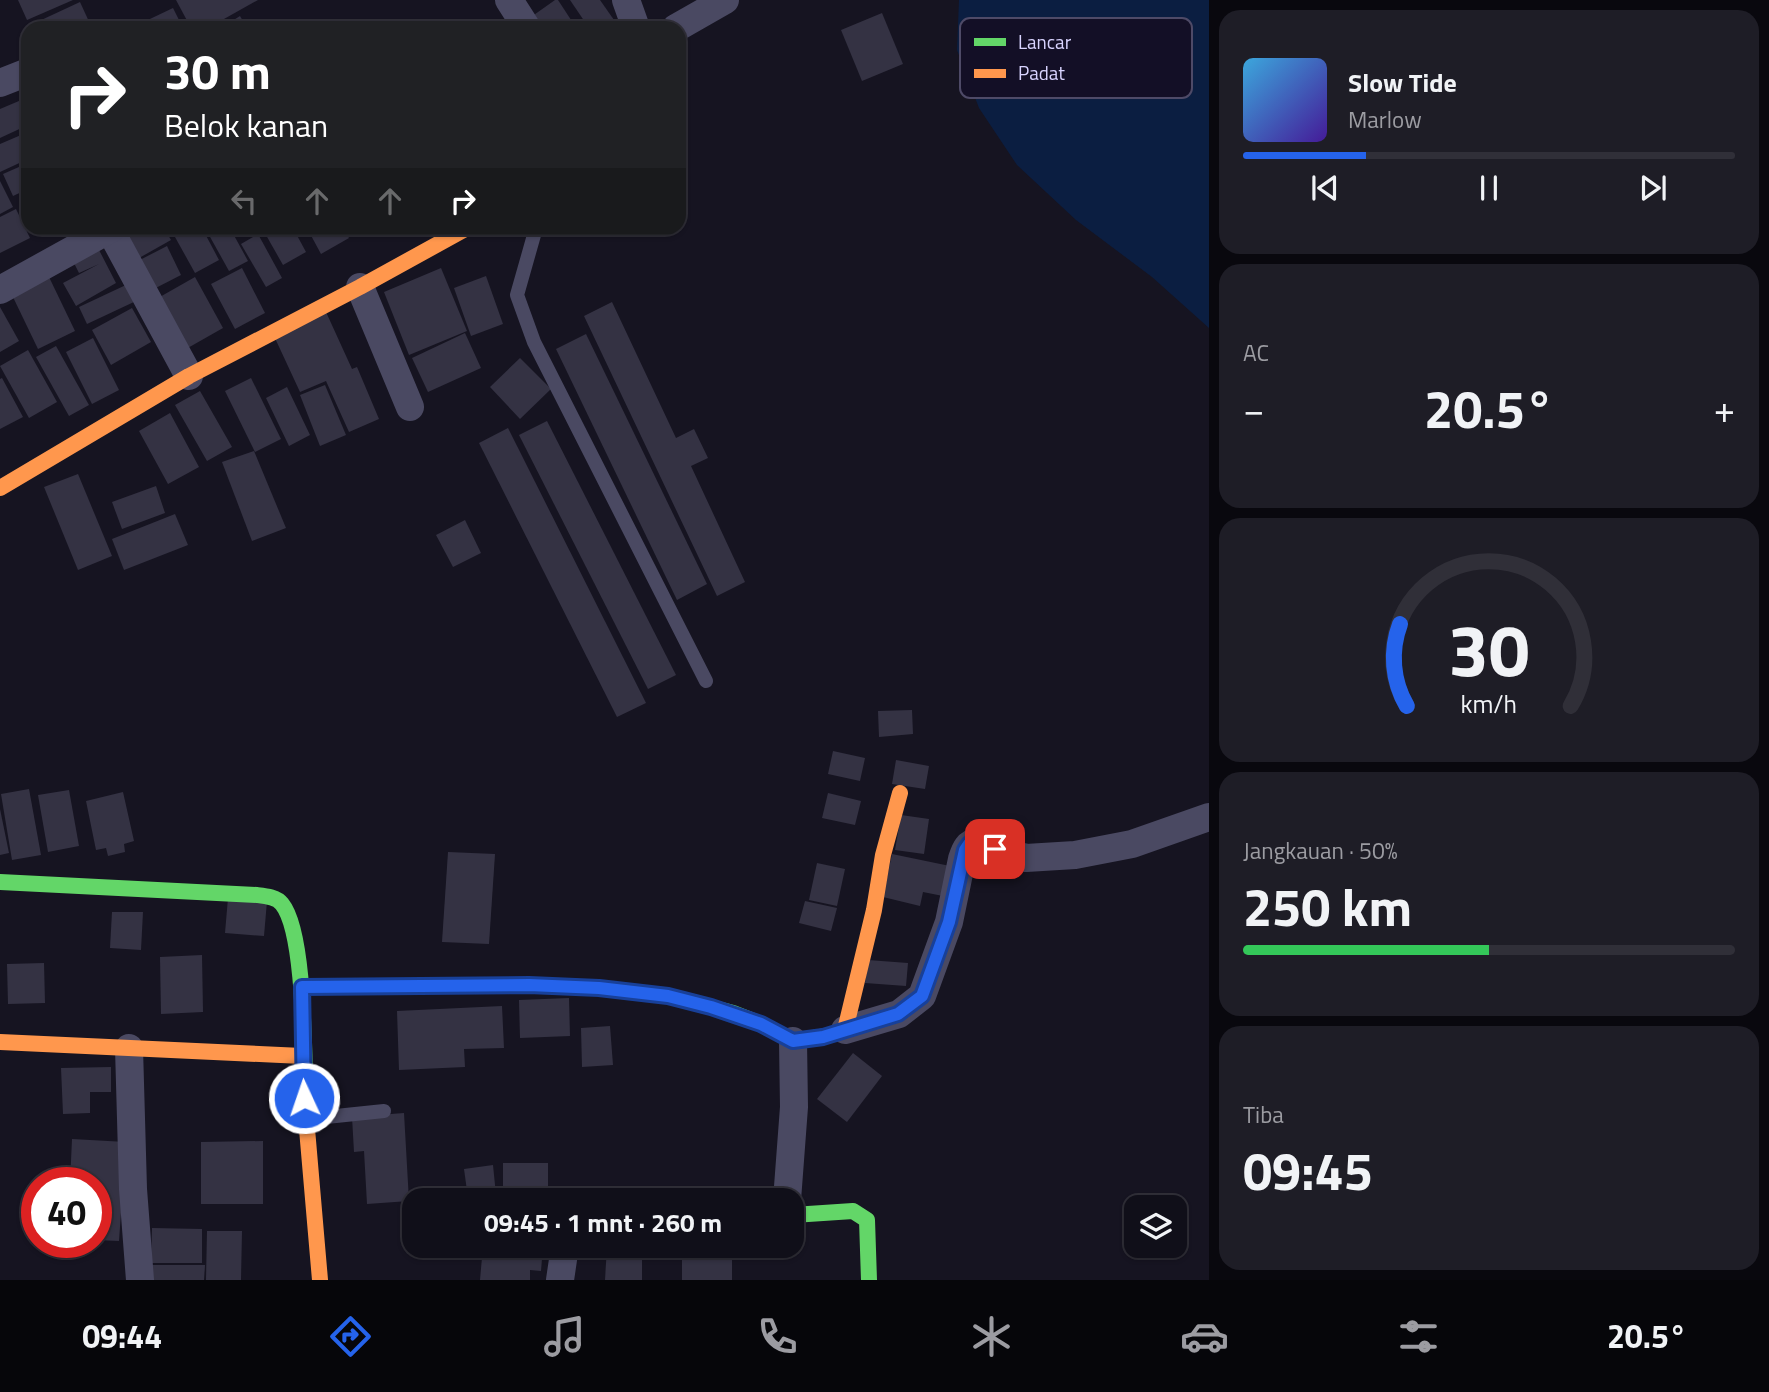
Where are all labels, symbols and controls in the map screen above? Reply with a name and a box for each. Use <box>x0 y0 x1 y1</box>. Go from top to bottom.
legend <box>960 18 1192 98</box>
text: Lancar <box>1018 27 1072 56</box>
text: 30 m <box>164 33 271 108</box>
icon: right <box>49 49 140 140</box>
text: Padat <box>1018 58 1065 87</box>
text: Slow Tide <box>1348 63 1457 102</box>
text: Belok kanan <box>164 101 328 149</box>
text: Marlow <box>1348 102 1422 137</box>
icon: previous <box>1306 169 1344 207</box>
icon: pause <box>1470 169 1508 207</box>
icon: next <box>1634 169 1672 207</box>
icon: left <box>225 182 263 220</box>
icon: ahead <box>298 182 336 220</box>
icon: ahead <box>371 182 409 220</box>
icon: right <box>444 182 482 220</box>
text: AC <box>1243 335 1269 370</box>
text: 20.5° <box>1424 369 1554 448</box>
text: − <box>1243 380 1264 438</box>
text: + <box>1714 380 1735 438</box>
text: 30 <box>1448 594 1530 704</box>
text: km/h <box>1461 685 1517 723</box>
pin <box>965 819 1025 879</box>
icon: arrive <box>976 830 1014 868</box>
text: Jangkauan · 50% <box>1243 833 1398 868</box>
text: 250 km <box>1243 867 1412 946</box>
position arrow <box>267 1061 341 1135</box>
text: Tiba <box>1243 1097 1284 1132</box>
text: 09:45 <box>1243 1131 1373 1210</box>
speed limit sign: 40 <box>21 1167 112 1258</box>
map controls <box>1124 1195 1187 1258</box>
button: layers <box>1124 1195 1187 1258</box>
text: 09:45 · 1 mnt · 260 m <box>484 1203 722 1242</box>
text: 09:44 <box>82 1312 162 1360</box>
icon: directions <box>326 1312 375 1361</box>
icon: music <box>540 1312 589 1361</box>
icon: phone <box>753 1312 802 1361</box>
icon: climate <box>967 1312 1016 1361</box>
icon: car <box>1180 1312 1229 1361</box>
icon: filters <box>1394 1312 1443 1361</box>
text: 20.5° <box>1607 1312 1687 1360</box>

